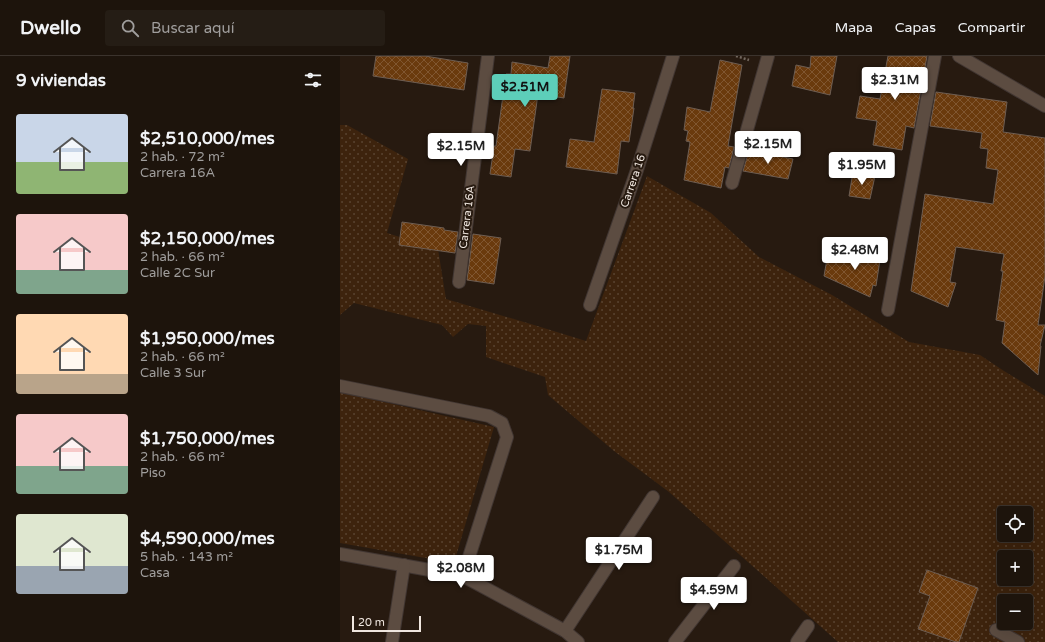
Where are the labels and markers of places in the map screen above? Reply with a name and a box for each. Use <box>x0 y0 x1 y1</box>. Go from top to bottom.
pin: $2.31M <box>862 67 928 101</box>
pin: $2.51M <box>492 74 558 108</box>
pin: $2.15M <box>735 131 801 165</box>
pin: $2.15M <box>428 133 494 167</box>
pin: $1.95M <box>829 152 895 186</box>
pin: $2.48M <box>822 237 888 271</box>
pin: $1.75M <box>586 537 652 571</box>
pin: $2.08M <box>428 555 494 589</box>
pin: $4.59M <box>681 577 747 611</box>

